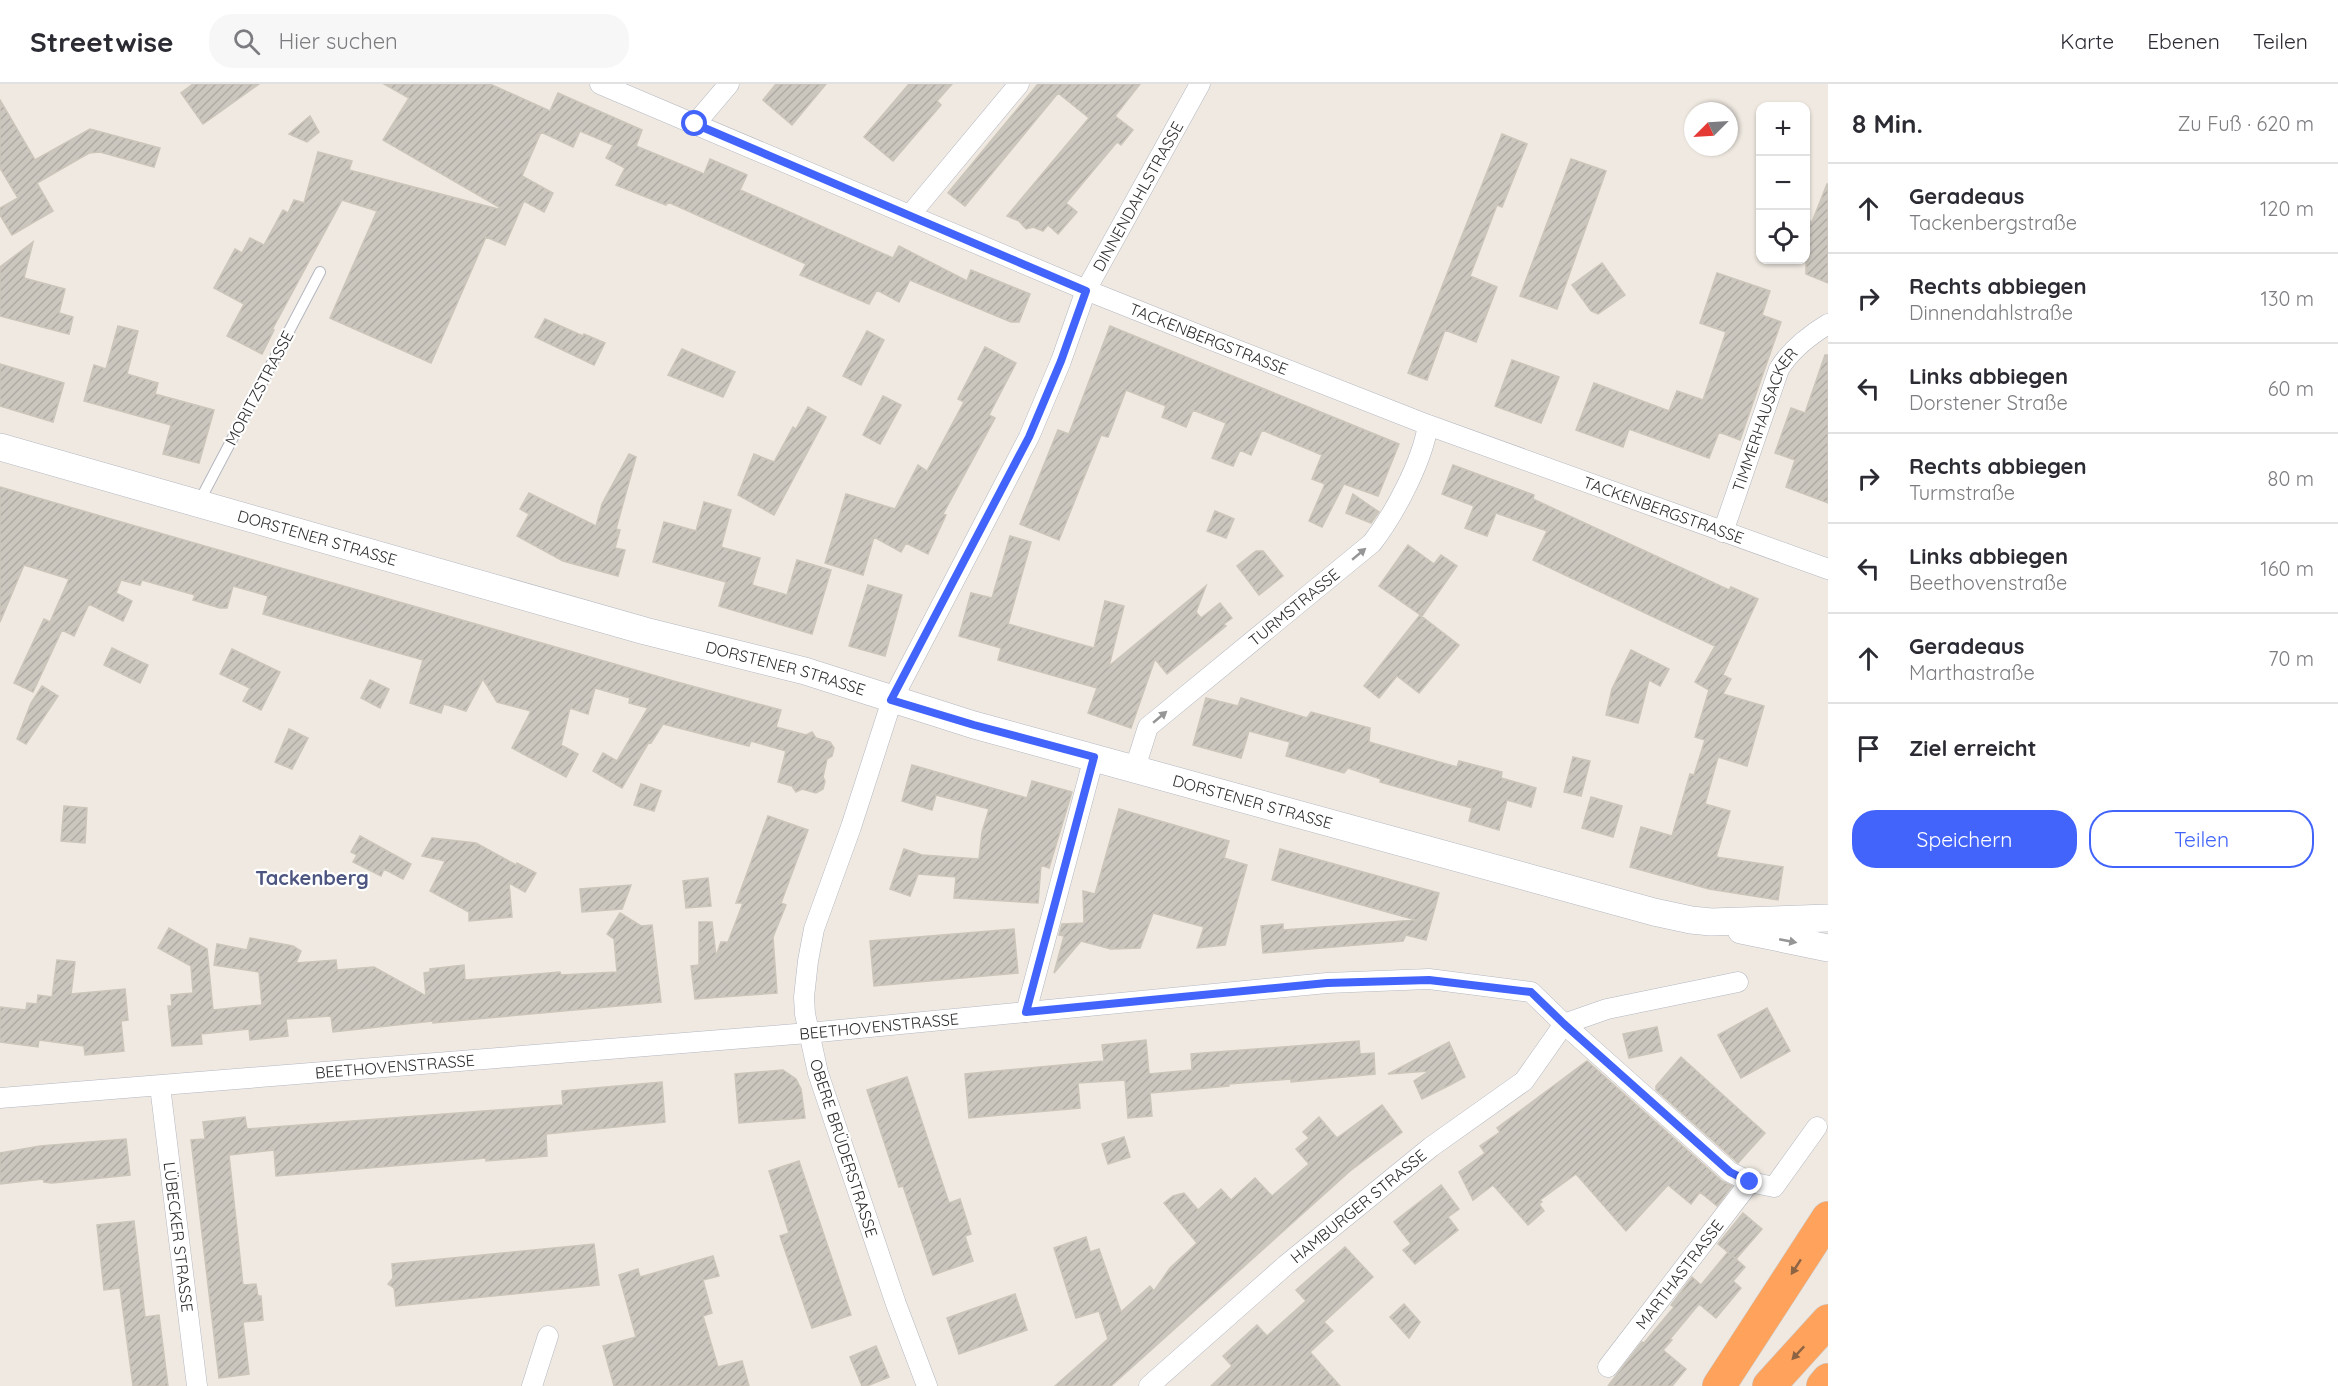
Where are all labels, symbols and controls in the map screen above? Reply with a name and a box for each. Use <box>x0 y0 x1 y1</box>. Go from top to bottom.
search box <box>209 14 629 68</box>
text: Streetwise <box>30 24 173 59</box>
icon: search <box>230 25 263 58</box>
text: Hier suchen <box>278 27 398 55</box>
text: Karte <box>2060 28 2114 54</box>
text: Ebenen <box>2147 28 2220 54</box>
text: Teilen <box>2253 28 2308 54</box>
north arrow <box>1684 102 1738 156</box>
map controls <box>1756 102 1810 264</box>
button: + <box>1756 102 1810 156</box>
text: 8 Min. <box>1852 107 1923 140</box>
route start <box>681 110 707 136</box>
text: Zu Fuß · 620 m <box>2178 111 2314 136</box>
street label: DINNENDAHLSTRASSE <box>1088 118 1187 275</box>
button: − <box>1756 156 1810 210</box>
text: Geradeaus <box>1909 182 2024 210</box>
icon: ahead <box>1852 192 1885 225</box>
text: 120 m <box>2260 196 2314 221</box>
button: locate <box>1756 210 1810 264</box>
text: Tackenbergstraße <box>1909 210 2077 235</box>
text: Rechts abbiegen <box>1909 272 2087 300</box>
icon: right <box>1852 282 1885 315</box>
text: 130 m <box>2261 286 2314 311</box>
street label: TACKENBERGSTRASSE <box>1126 298 1291 379</box>
text: Dinnendahlstraße <box>1909 300 2073 325</box>
street label: MORITZSTRASSE <box>220 327 298 449</box>
street label: TIMMERHAUSACKER <box>1728 343 1801 494</box>
text: Links abbiegen <box>1909 362 2068 390</box>
icon: left <box>1852 372 1885 405</box>
text: 60 m <box>2268 376 2314 401</box>
text: Dorstener Straße <box>1909 390 2068 415</box>
text: Rechts abbiegen <box>1909 452 2087 480</box>
icon: right <box>1852 462 1885 495</box>
text: 80 m <box>2268 466 2314 491</box>
street label: TACKENBERGSTRASSE <box>1581 472 1747 548</box>
text: Turmstraße <box>1909 480 2015 505</box>
street label: DORSTENER STRASSE <box>235 505 399 570</box>
text: Links abbiegen <box>1909 542 2068 570</box>
one-way arrow <box>1352 548 1367 561</box>
icon: left <box>1852 552 1885 585</box>
text: 160 m <box>2260 556 2314 581</box>
street label: TURMSTRASSE <box>1244 564 1344 650</box>
text: Beethovenstraße <box>1909 570 2067 595</box>
text: Geradeaus <box>1909 632 2024 660</box>
street label: DORSTENER STRASSE <box>703 637 868 700</box>
icon: ahead <box>1852 642 1885 675</box>
text: 70 m <box>2268 646 2314 671</box>
text: Marthastraße <box>1909 660 2035 685</box>
one-way arrow <box>1152 711 1167 724</box>
icon: arrive <box>1852 732 1885 765</box>
text: Ziel erreicht <box>1909 734 2037 762</box>
street label: DORSTENER STRASSE <box>1170 770 1335 833</box>
button: Speichern <box>1852 810 2077 868</box>
button: Teilen <box>2089 810 2314 868</box>
district label: Tackenberg <box>255 865 369 890</box>
one-way arrow <box>1778 937 1797 946</box>
street label: BEETHOVENSTRASSE <box>799 1009 960 1044</box>
street label: BEETHOVENSTRASSE <box>314 1050 475 1083</box>
street label: OBERE BRÜDERSTRASSE <box>806 1056 882 1240</box>
street label: HAMBURGER STRASSE <box>1286 1145 1430 1267</box>
street label: LÜBECKER STRASSE <box>159 1160 198 1313</box>
route end <box>1736 1168 1762 1194</box>
street label: MARTHASTRASSE <box>1631 1216 1728 1333</box>
one-way arrow <box>1790 1259 1802 1275</box>
one-way arrow <box>1792 1345 1805 1360</box>

